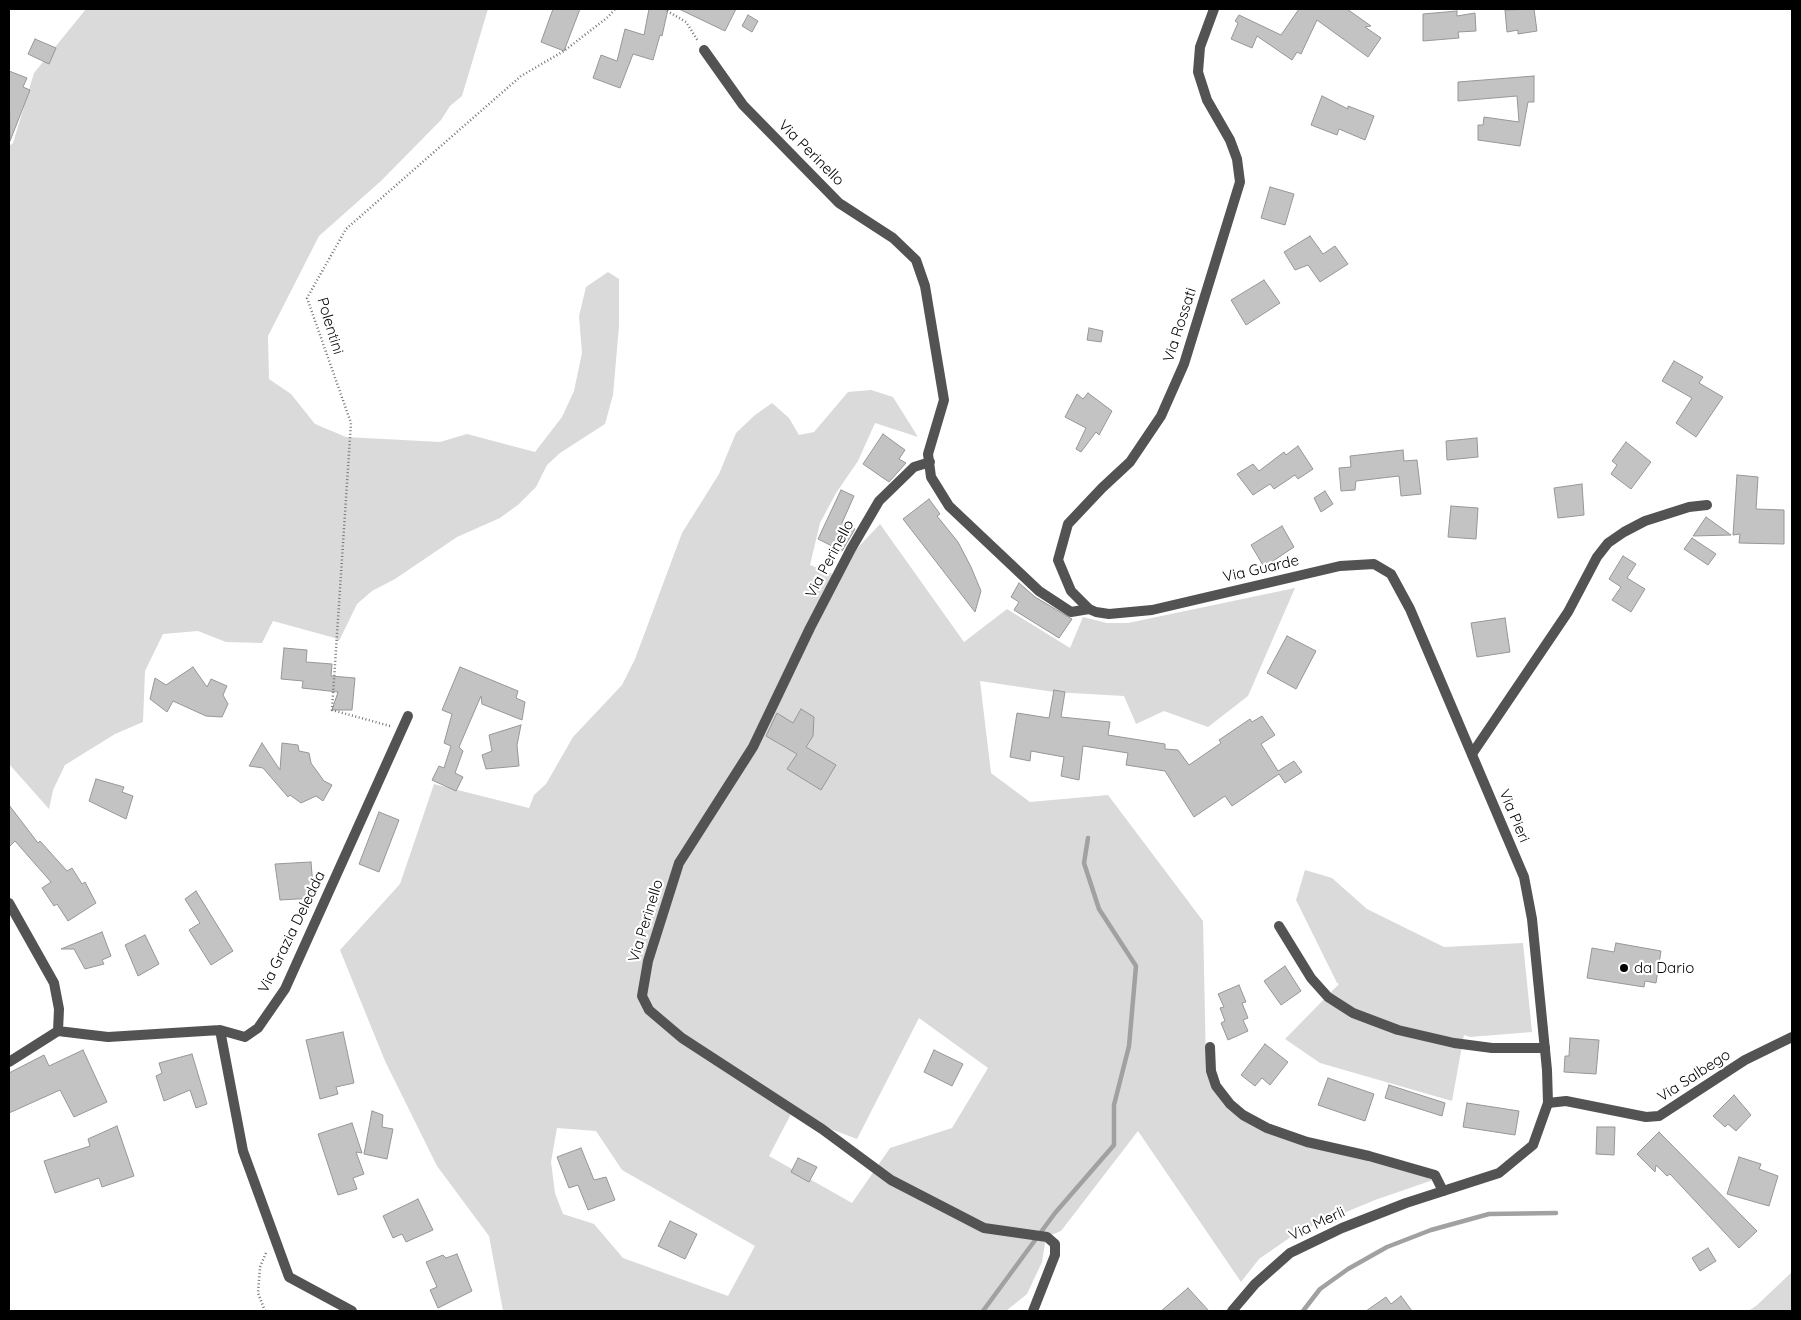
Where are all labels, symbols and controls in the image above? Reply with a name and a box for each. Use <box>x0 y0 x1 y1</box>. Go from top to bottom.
street label: Via Perinello <box>774 116 848 190</box>
street label: Via Rossati <box>1160 286 1200 364</box>
street label: Polentini <box>313 295 347 357</box>
street label: Via Perinello <box>802 517 858 601</box>
street label: Via Guarde <box>1221 552 1301 586</box>
street label: Via Pieri <box>1495 787 1533 845</box>
street label: Via Grazia Deledda <box>255 868 329 996</box>
street label: Via Perinello <box>625 877 667 965</box>
place label: da Dario <box>1634 959 1694 977</box>
marker: da Dario <box>1618 962 1630 974</box>
street label: Via Salbego <box>1654 1046 1734 1106</box>
street label: Via Merli <box>1286 1203 1348 1245</box>

